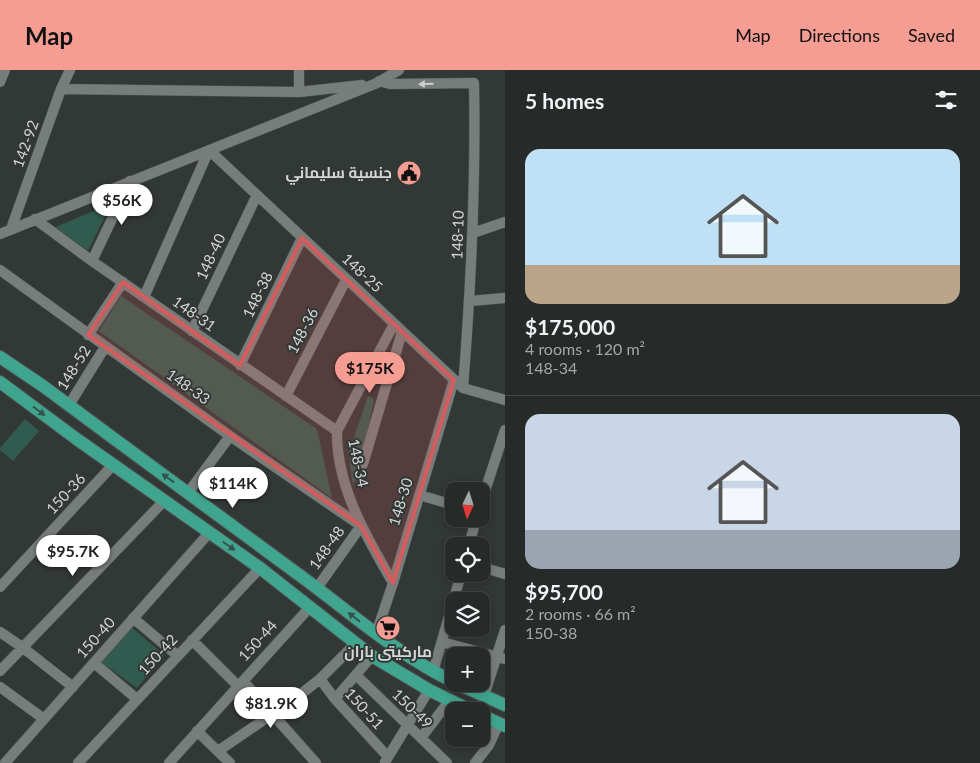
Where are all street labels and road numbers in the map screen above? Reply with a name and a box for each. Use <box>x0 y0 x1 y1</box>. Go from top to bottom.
street label: 142-92 <box>8 118 42 170</box>
street label: 148-10 <box>447 210 467 260</box>
street label: 148-40 <box>192 230 229 283</box>
street label: 148-25 <box>339 249 387 296</box>
street label: 148-38 <box>238 269 276 321</box>
street label: 148-31 <box>169 292 220 335</box>
street label: 148-36 <box>283 304 322 356</box>
street label: 148-52 <box>53 342 94 393</box>
street label: 148-33 <box>163 365 214 408</box>
street label: 148-34 <box>345 437 373 489</box>
street label: 150-36 <box>42 469 89 517</box>
street label: 148-30 <box>384 475 416 528</box>
street label: 148-48 <box>305 522 348 573</box>
street label: 150-40 <box>72 613 119 662</box>
street label: 150-44 <box>234 616 281 665</box>
street label: 150-42 <box>134 630 181 678</box>
street label: 150-51 <box>342 684 388 733</box>
street label: 150-49 <box>389 685 437 732</box>

